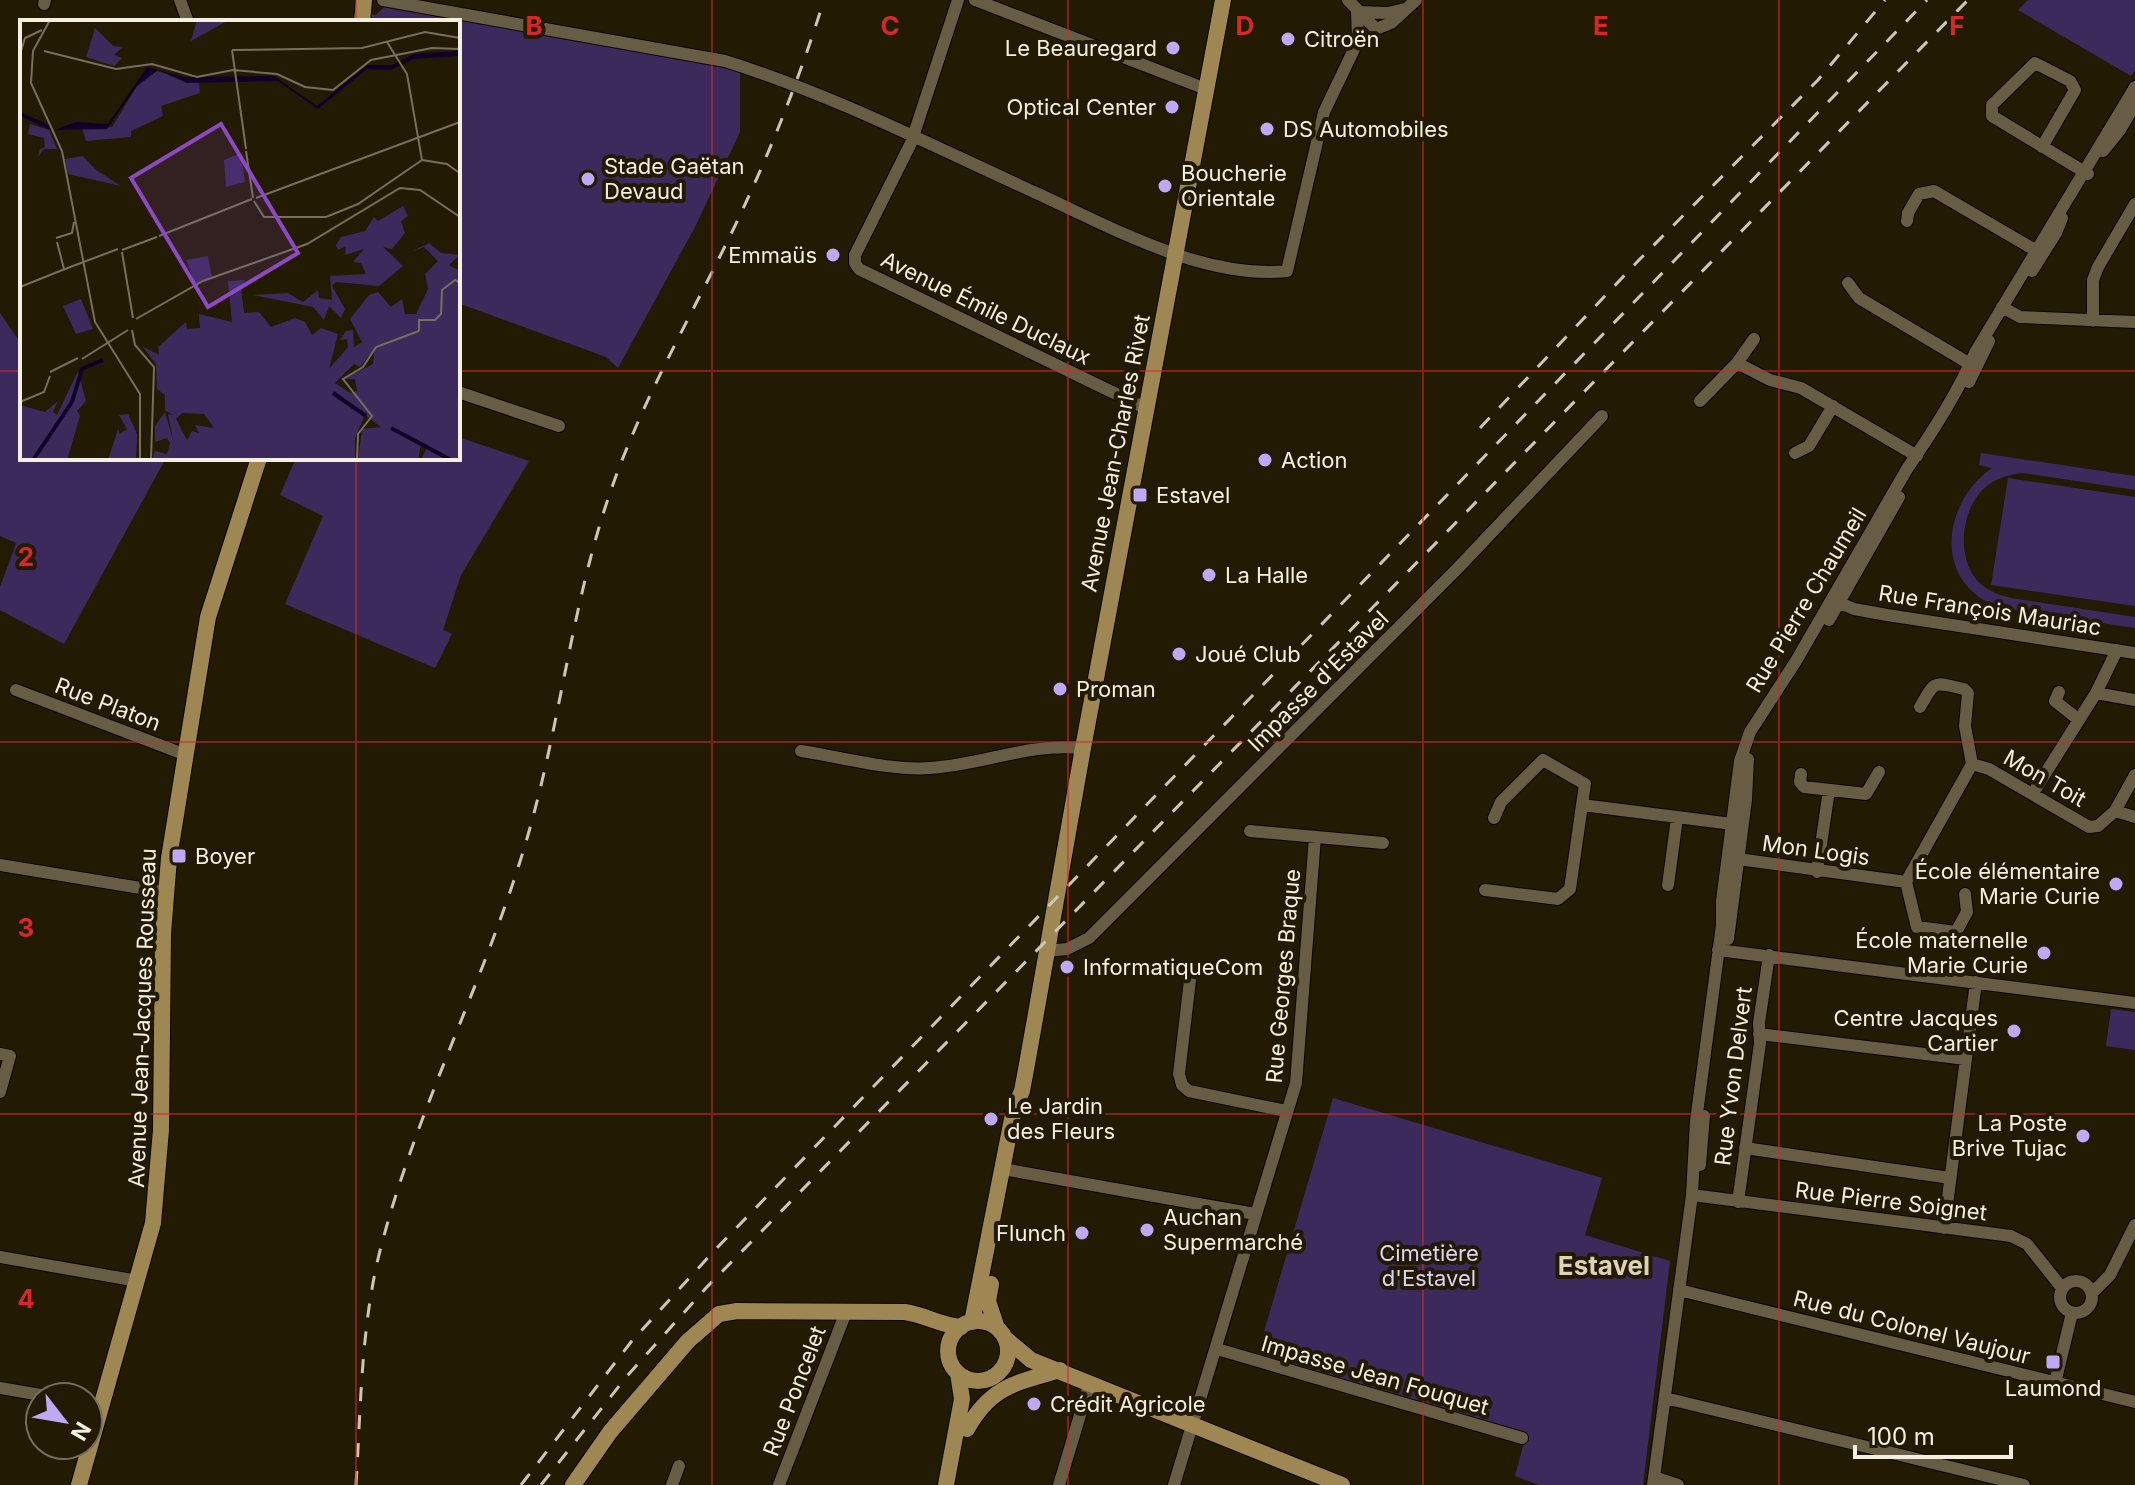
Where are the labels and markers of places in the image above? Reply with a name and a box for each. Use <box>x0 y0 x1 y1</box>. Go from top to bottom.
place label: Citroën <box>1304 26 1380 52</box>
marker: Citroën <box>1279 30 1297 48</box>
place label: Le Beauregard <box>1005 35 1157 61</box>
marker: Le Beauregard <box>1164 39 1182 57</box>
place label: Optical Center <box>1007 94 1156 120</box>
marker: Optical Center <box>1163 98 1181 116</box>
place label: DS Automobiles <box>1283 116 1449 142</box>
marker: DS Automobiles <box>1258 120 1276 138</box>
place label: Stade Gaëtan Devaud <box>604 153 745 204</box>
place label: Boucherie Orientale <box>1181 160 1287 211</box>
marker: Stade Gaëtan Devaud <box>579 170 597 188</box>
marker: Boucherie Orientale <box>1156 177 1174 195</box>
place label: Emmaüs <box>728 242 817 268</box>
marker: Emmaüs <box>824 246 842 264</box>
place label: Action <box>1281 447 1347 473</box>
marker: Action <box>1256 451 1274 469</box>
place label: Estavel <box>1156 482 1230 508</box>
marker: Estavel <box>1131 486 1149 504</box>
place label: La Halle <box>1225 562 1308 588</box>
marker: La Halle <box>1200 566 1218 584</box>
place label: Joué Club <box>1195 641 1301 667</box>
marker: Joué Club <box>1170 645 1188 663</box>
place label: Proman <box>1076 676 1156 702</box>
marker: Proman <box>1051 680 1069 698</box>
place label: Boyer <box>195 843 255 869</box>
marker: Boyer <box>170 847 188 865</box>
place label: École élémentaire Marie Curie <box>1915 858 2100 909</box>
marker: École élémentaire Marie Curie <box>2107 875 2125 893</box>
place label: École maternelle Marie Curie <box>1855 927 2028 978</box>
marker: École maternelle Marie Curie <box>2035 944 2053 962</box>
place label: InformatiqueCom <box>1083 954 1263 980</box>
marker: InformatiqueCom <box>1058 958 1076 976</box>
place label: Centre Jacques Cartier <box>1834 1005 1998 1056</box>
marker: Centre Jacques Cartier <box>2005 1022 2023 1040</box>
place label: Le Jardin des Fleurs <box>1007 1093 1115 1144</box>
marker: Le Jardin des Fleurs <box>982 1110 1000 1128</box>
place label: La Poste Brive Tujac <box>1952 1110 2067 1161</box>
marker: La Poste Brive Tujac <box>2074 1127 2092 1145</box>
place label: Auchan Supermarché <box>1163 1204 1303 1255</box>
place label: Flunch <box>996 1220 1066 1246</box>
marker: Auchan Supermarché <box>1138 1221 1156 1239</box>
marker: Flunch <box>1073 1224 1091 1242</box>
marker: Laumond <box>2044 1353 2062 1371</box>
place label: Laumond <box>2005 1375 2101 1401</box>
place label: Crédit Agricole <box>1050 1391 1206 1417</box>
marker: Crédit Agricole <box>1025 1395 1043 1413</box>

